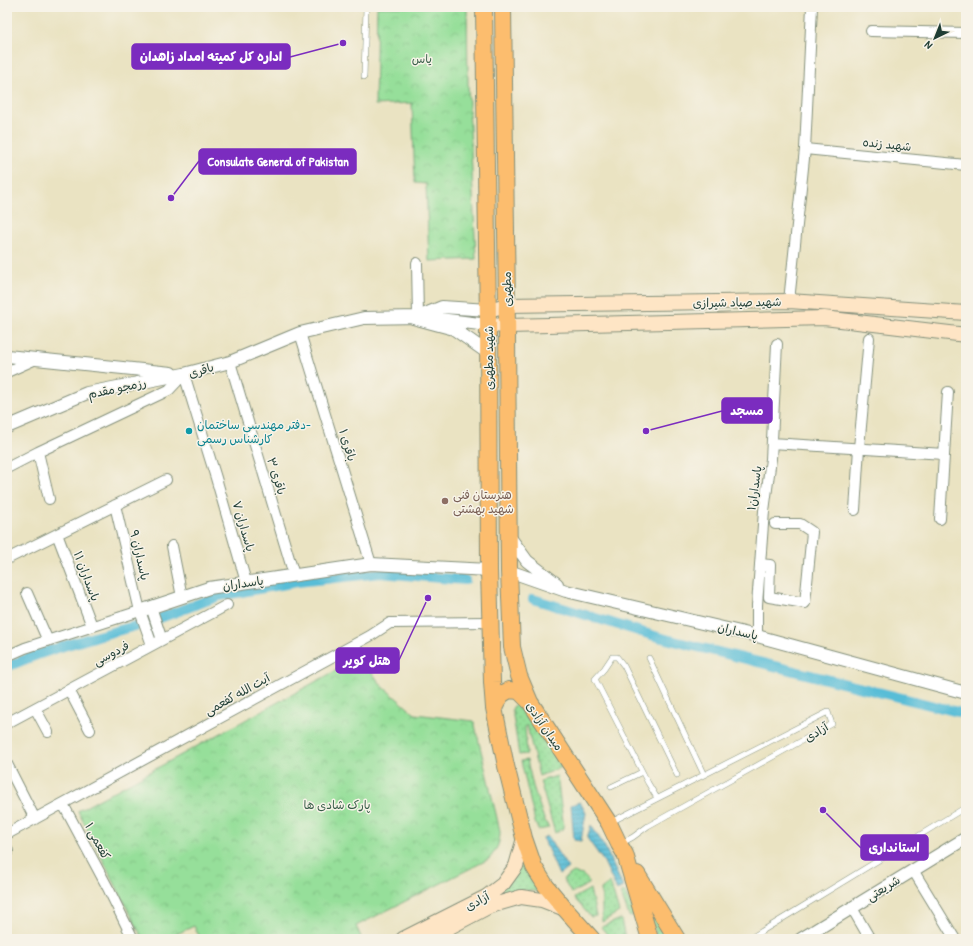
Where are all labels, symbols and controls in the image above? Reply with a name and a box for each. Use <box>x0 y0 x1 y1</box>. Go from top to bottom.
north arrow <box>915 18 955 58</box>
text: N <box>921 38 935 52</box>
callout: اداره کل کمیته امداد زاهدان <box>132 44 290 69</box>
text: اداره کل کمیته امداد زاهدان <box>140 47 282 65</box>
park label: یاس <box>412 50 432 67</box>
street label: شهید زنده <box>862 133 912 155</box>
callout: Consulate General of Pakistan <box>199 149 356 174</box>
text: Consulate General of Pakistan <box>207 152 349 170</box>
street label: مطهری <box>498 271 515 307</box>
street label: شهید صیاد شیرازی <box>692 293 782 311</box>
street label: شهید مطهری <box>480 326 497 390</box>
street label: باقری <box>186 358 216 382</box>
street label: رزمجو مقدم <box>86 374 148 403</box>
callout: مسجد <box>722 398 772 423</box>
text: مسجد <box>730 401 764 419</box>
place label: دفتر مهندسی ساختمان- کارشناس رسمی <box>197 416 311 447</box>
marker: دفتر مهندسی ساختمان- کارشناس رسمی <box>184 426 194 436</box>
street label: باقری ۱ <box>335 427 361 463</box>
street label: باقری ۳ <box>263 455 291 497</box>
street label: پاسداران۱ <box>742 464 766 512</box>
place label: هنرستان فنی شهید بهشتی <box>453 486 514 517</box>
marker: هنرستان فنی شهید بهشتی <box>440 496 450 506</box>
street label: پاسداران ۷ <box>229 499 259 553</box>
street label: پاسداران ۹ <box>126 528 154 582</box>
street label: پاسداران ۱۱ <box>70 548 104 604</box>
street label: پاسداران <box>222 572 264 594</box>
street label: پاسداران <box>716 618 760 644</box>
street label: فردوسی <box>90 636 132 670</box>
callout: هتل کویر <box>336 648 399 673</box>
text: هتل کویر <box>342 651 391 669</box>
street label: آیت الله کفعمی <box>201 668 274 719</box>
street label: میدان آزادی <box>522 698 568 754</box>
street label: آزادی <box>801 718 832 746</box>
park label: پارک شادی ها <box>303 796 371 813</box>
street label: کفعمی ۱ <box>81 820 115 862</box>
callout: استانداری <box>861 835 928 860</box>
text: استانداری <box>868 838 920 856</box>
street label: شریعتی <box>863 871 903 905</box>
street label: آزادی <box>462 887 493 915</box>

